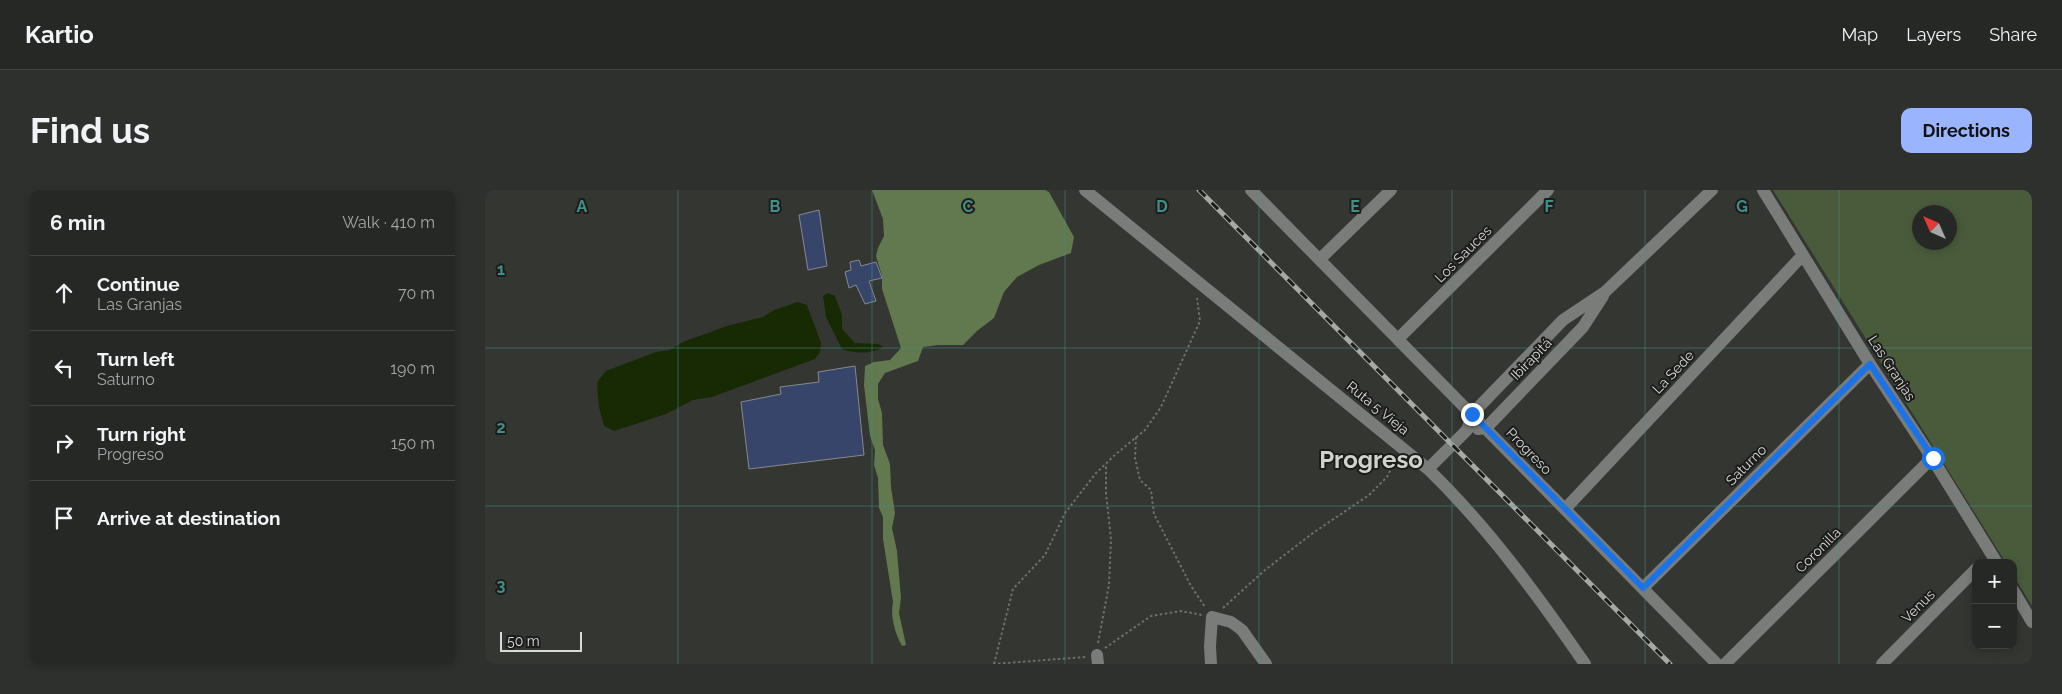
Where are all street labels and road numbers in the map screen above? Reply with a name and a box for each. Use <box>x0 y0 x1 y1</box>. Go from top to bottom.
street label: Los Sauces <box>1431 222 1495 286</box>
street label: Las Granjas <box>1865 332 1919 404</box>
street label: Ibirapitá <box>1507 335 1555 383</box>
street label: La Sede <box>1649 347 1697 397</box>
street label: Ruta 5 Vieja <box>1344 378 1412 438</box>
street label: Progreso <box>1503 424 1555 478</box>
street label: Saturno <box>1722 441 1770 489</box>
street label: Coronilla <box>1792 524 1844 576</box>
street label: Venus <box>1898 586 1938 626</box>

